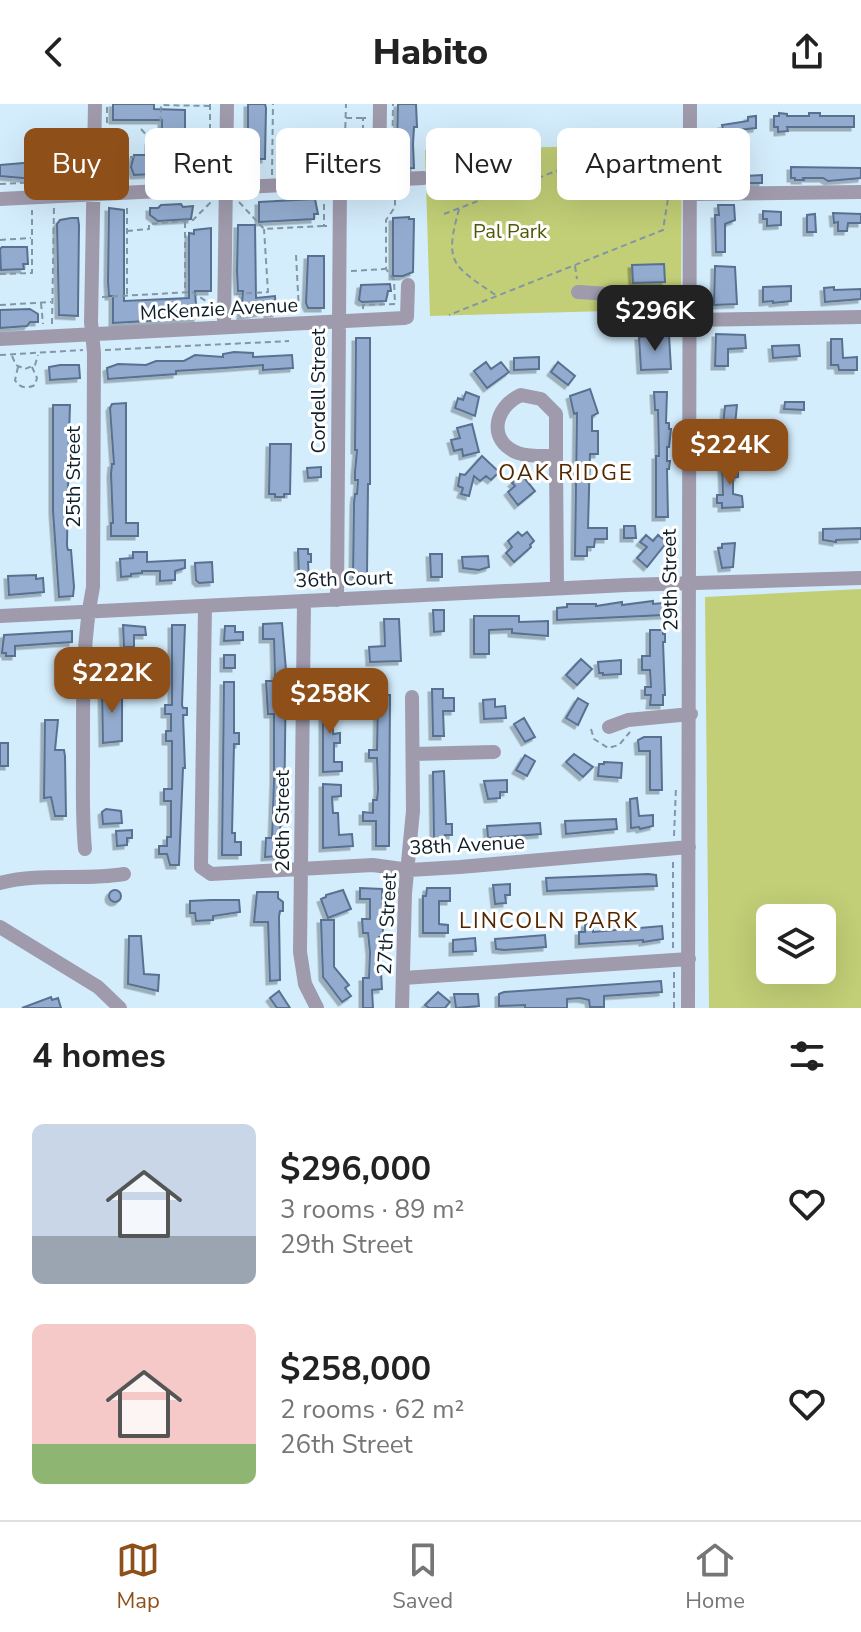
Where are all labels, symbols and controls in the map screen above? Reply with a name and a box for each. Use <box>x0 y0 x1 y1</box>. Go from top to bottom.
text: Habito <box>373 28 488 77</box>
icon: back <box>32 30 76 74</box>
icon: share <box>785 30 829 74</box>
chip: Buy <box>24 128 129 200</box>
chip: Rent <box>145 128 260 200</box>
chip: Filters <box>276 128 410 200</box>
chip: New <box>426 128 541 200</box>
chip: Apartment <box>557 128 750 200</box>
park label: Pal Park <box>473 218 548 245</box>
pin: $296K <box>599 285 711 353</box>
street label: McKenzie Avenue <box>139 291 299 327</box>
text: $296K <box>615 293 695 328</box>
street label: Cordell Street <box>305 328 332 453</box>
pin: $224K <box>674 419 786 487</box>
street label: 25th Street <box>60 425 87 528</box>
text: $224K <box>690 427 770 462</box>
district label: OAK RIDGE <box>498 458 634 488</box>
street label: 29th Street <box>656 528 684 631</box>
street label: 36th Court <box>295 564 394 594</box>
pin: $222K <box>56 647 168 715</box>
text: $222K <box>72 655 152 690</box>
pin: $258K <box>274 668 386 736</box>
text: $258K <box>290 676 370 711</box>
street label: 26th Street <box>269 769 296 872</box>
street label: 38th Avenue <box>409 828 525 862</box>
street label: 27th Street <box>371 871 403 976</box>
map controls <box>756 904 836 984</box>
button: layers <box>756 904 836 984</box>
district label: LINCOLN PARK <box>459 906 639 936</box>
text: 4 homes <box>32 1033 166 1079</box>
icon: filters <box>785 1034 829 1078</box>
text: $296,000 <box>280 1146 431 1192</box>
icon: home <box>96 1156 192 1252</box>
icon: heart <box>785 1182 829 1226</box>
text: 3 rooms · 89 m² <box>280 1192 464 1227</box>
text: 29th Street <box>280 1227 413 1262</box>
text: $258,000 <box>280 1346 431 1392</box>
icon: home <box>96 1356 192 1452</box>
icon: heart <box>785 1382 829 1426</box>
text: 2 rooms · 62 m² <box>280 1392 464 1427</box>
text: 26th Street <box>280 1427 413 1462</box>
tab: Map <box>116 1538 160 1616</box>
tab: Saved <box>392 1538 453 1616</box>
tab: Home <box>685 1538 745 1616</box>

